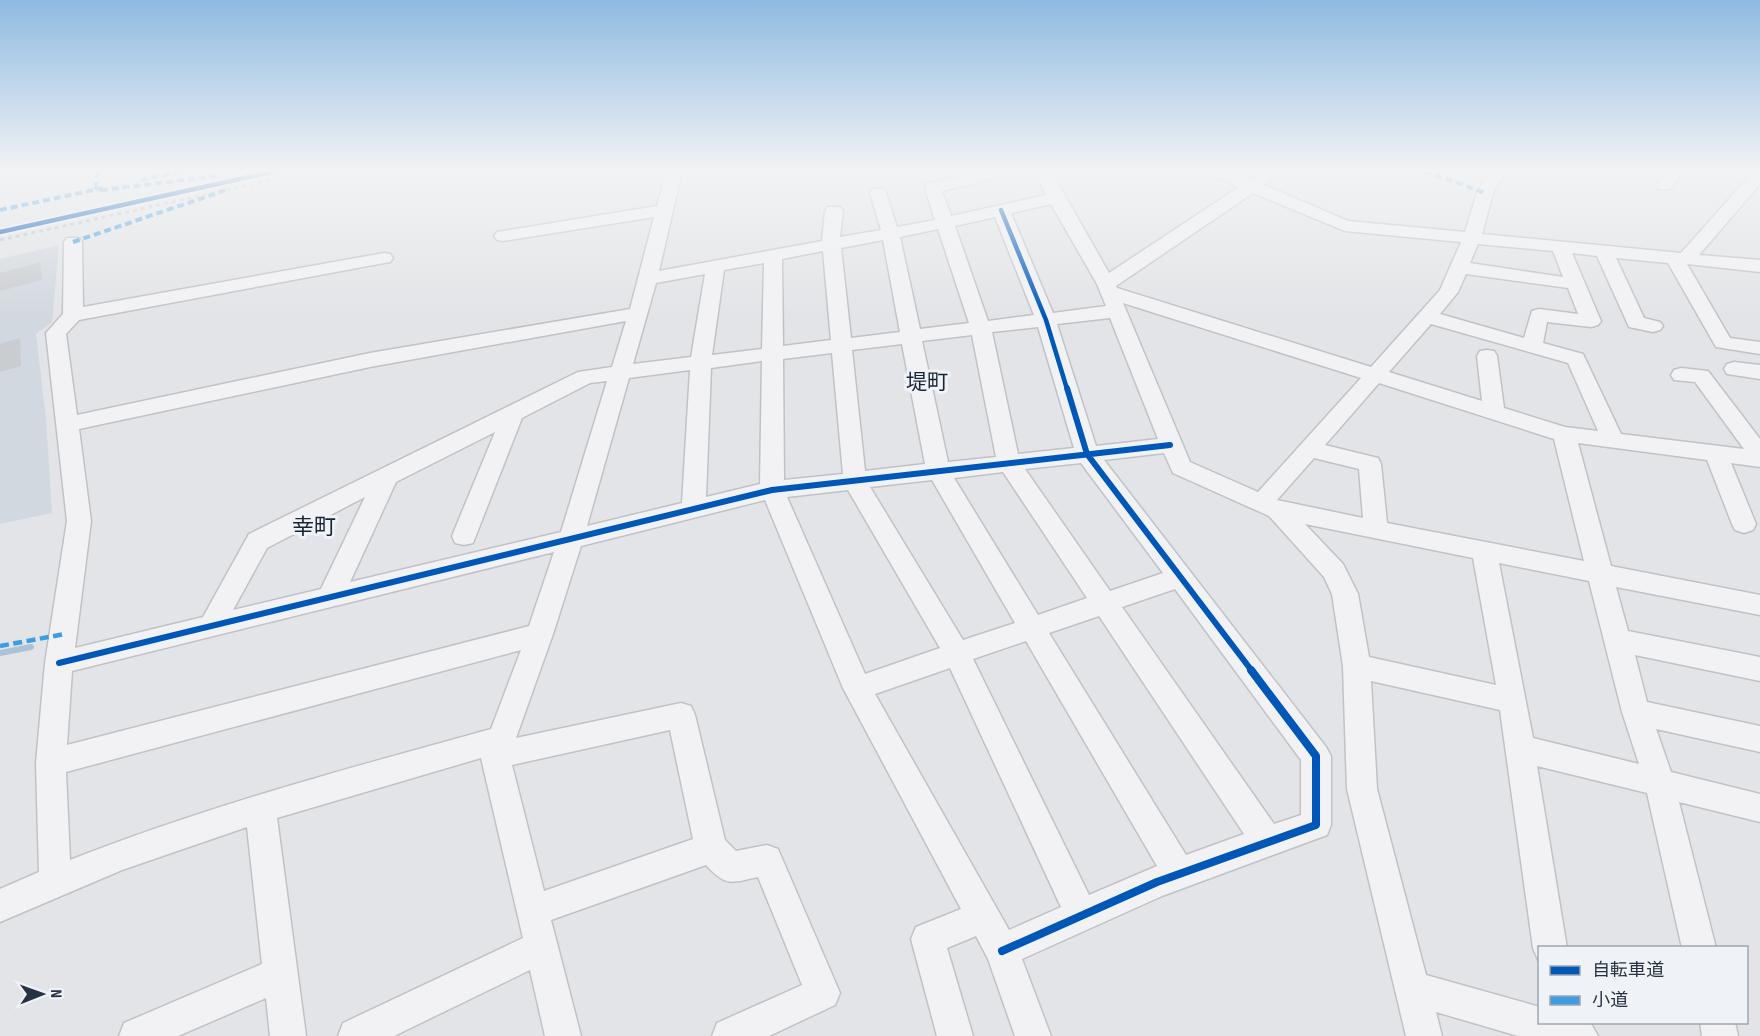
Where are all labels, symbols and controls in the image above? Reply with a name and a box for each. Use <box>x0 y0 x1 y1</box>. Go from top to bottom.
district label: 堤町 <box>906 370 948 395</box>
district label: 幸町 <box>292 514 336 541</box>
legend <box>1538 946 1748 1024</box>
text: 自転車道 <box>1592 960 1664 981</box>
north arrow <box>12 964 72 1024</box>
text: N <box>46 989 65 998</box>
text: 小道 <box>1592 990 1628 1011</box>

